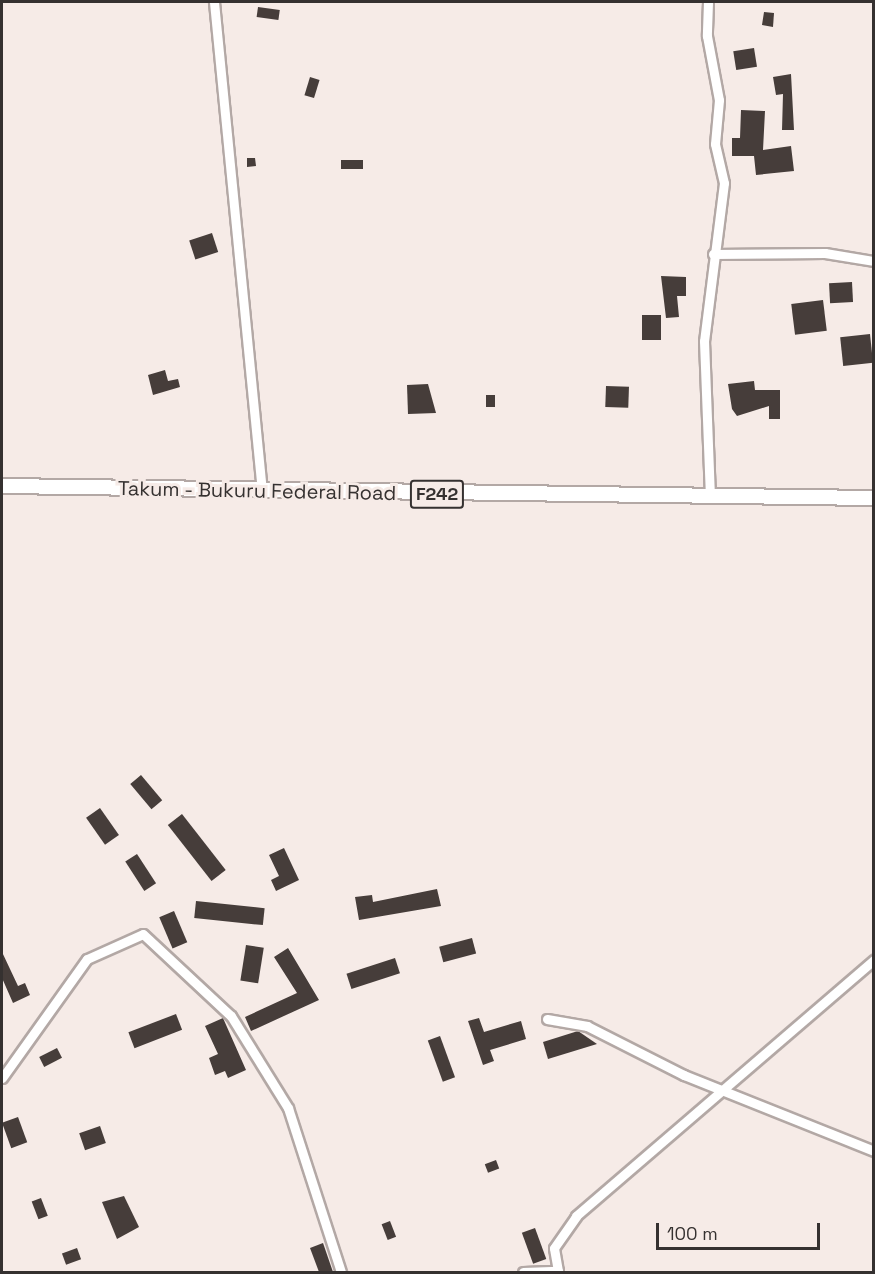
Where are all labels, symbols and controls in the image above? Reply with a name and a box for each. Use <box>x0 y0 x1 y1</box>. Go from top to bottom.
street label: Takum - Bukuru Federal Road <box>117 477 397 505</box>
road number: F242 <box>408 479 466 509</box>
scale bar <box>659 1211 822 1249</box>
text: 100 m <box>667 1222 718 1245</box>

